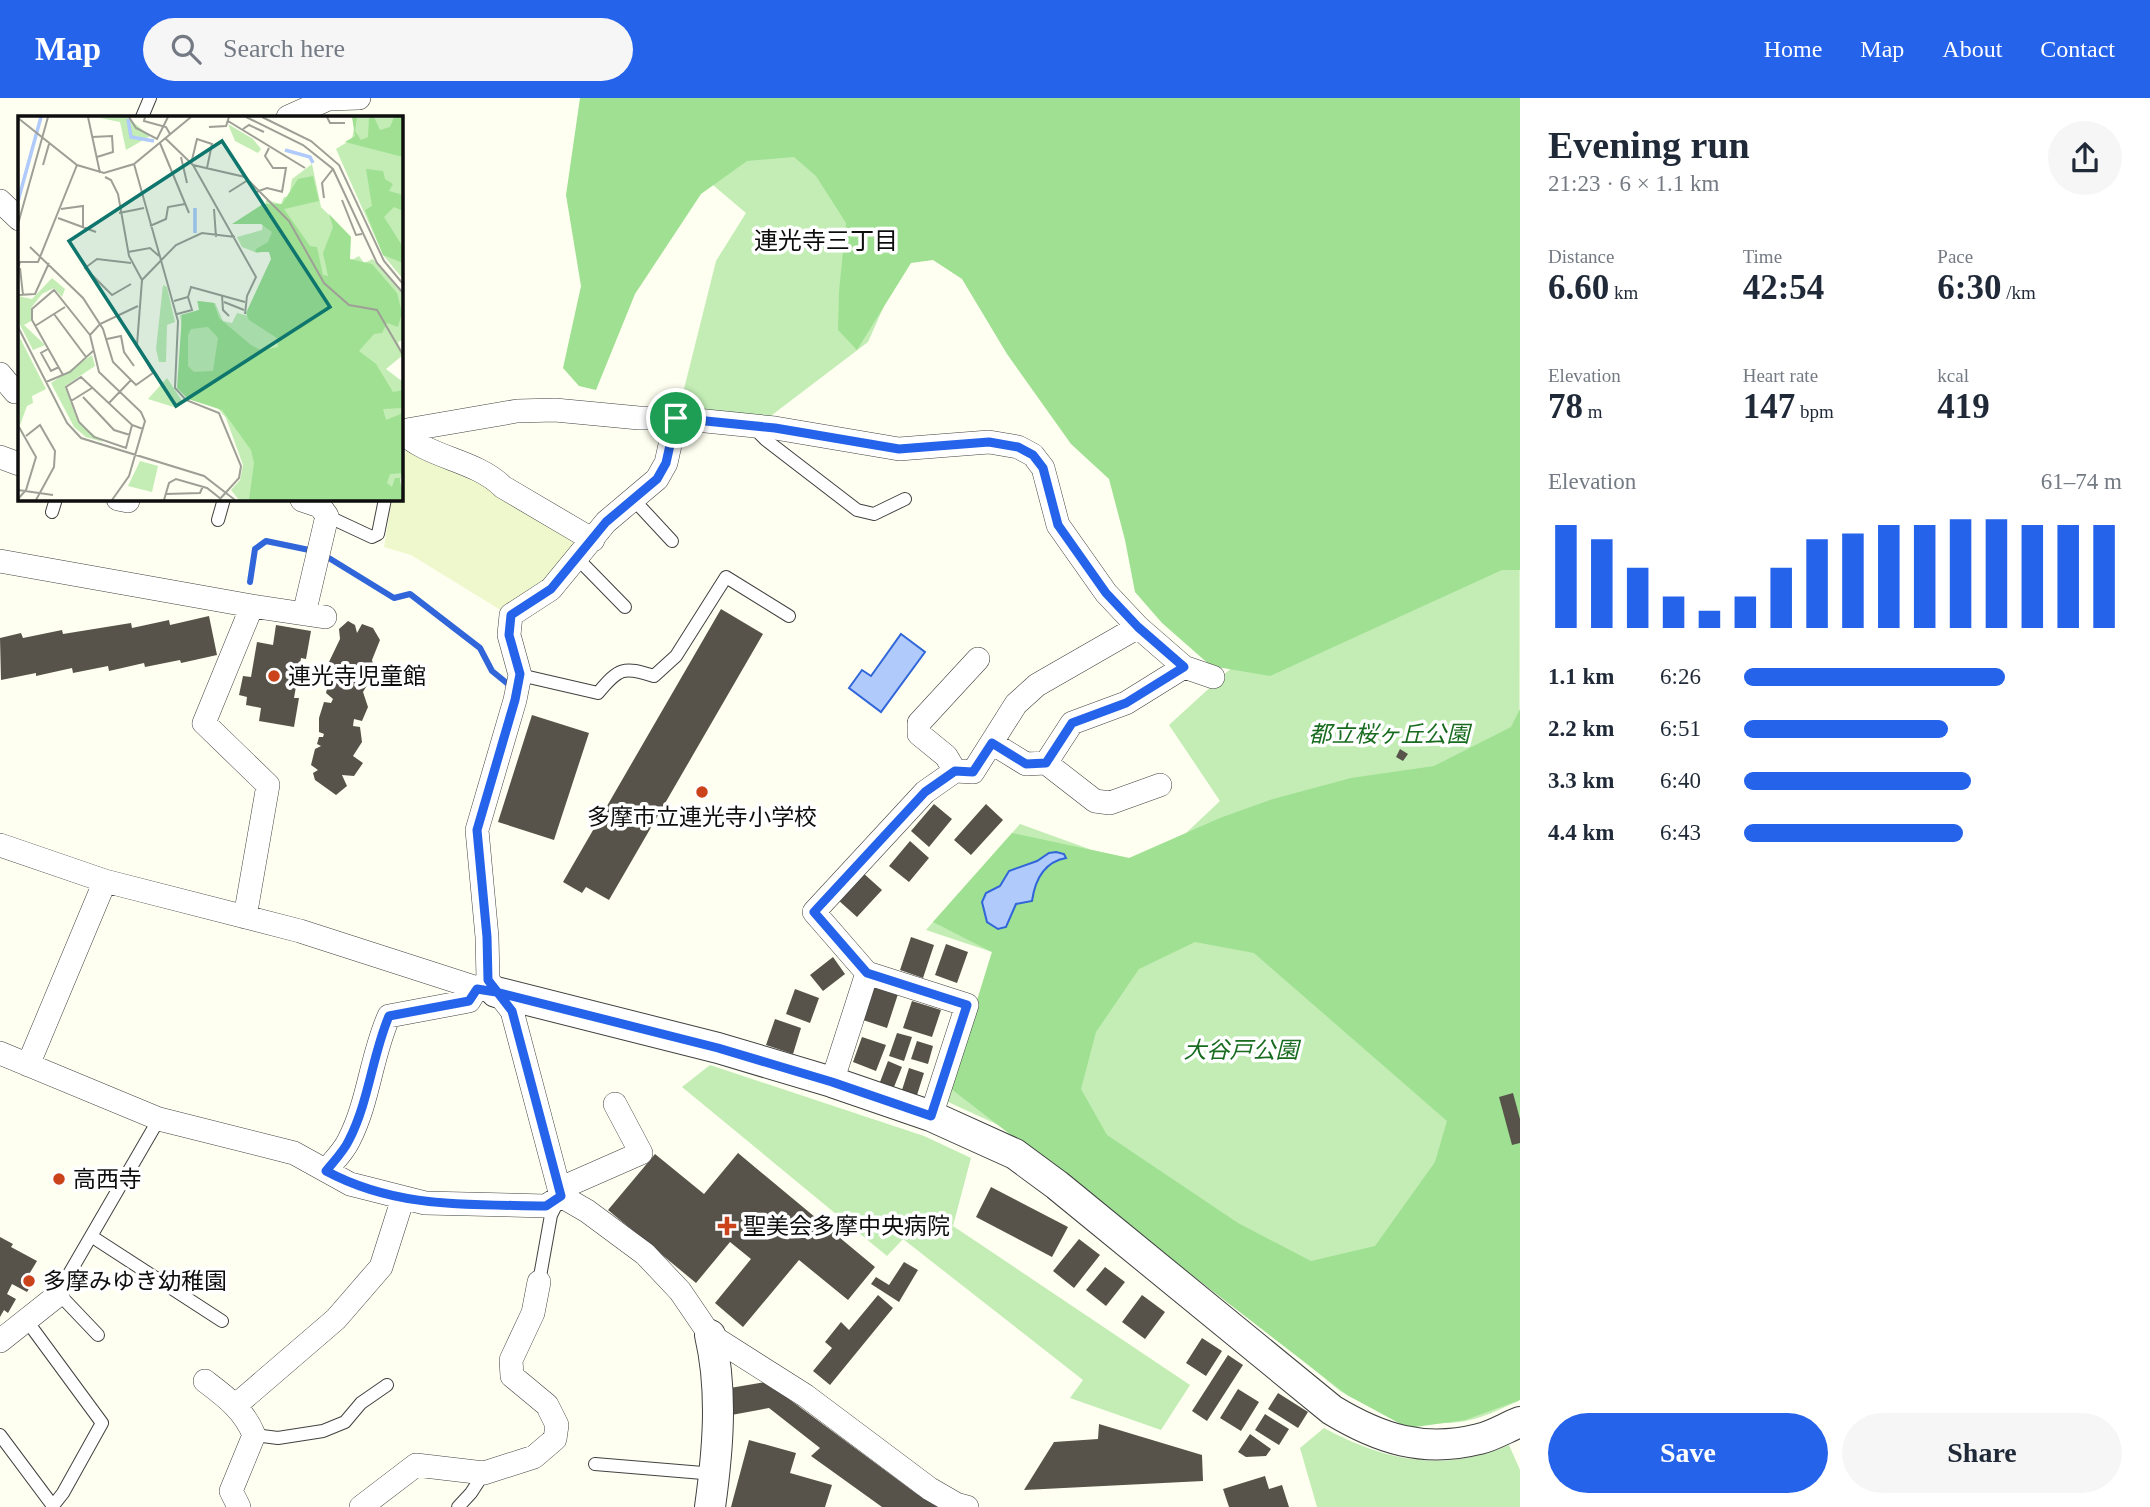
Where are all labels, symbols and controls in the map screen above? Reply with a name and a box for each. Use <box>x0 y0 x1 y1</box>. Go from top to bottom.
search box <box>143 18 633 81</box>
icon: search <box>167 30 205 68</box>
text: Map <box>35 31 101 67</box>
text: Search here <box>223 34 345 63</box>
text: Home <box>1764 36 1822 62</box>
text: Map <box>1860 36 1904 62</box>
text: About <box>1942 36 2002 62</box>
text: Contact <box>2040 36 2115 62</box>
inset map <box>18 116 402 500</box>
button: share <box>2048 121 2122 195</box>
text: Evening run <box>1548 124 1750 166</box>
text: 21:23 · 6 × 1.1 km <box>1548 171 1719 196</box>
district label: 連光寺三丁目 <box>754 228 898 254</box>
text: Distance <box>1548 246 1614 267</box>
text: Time <box>1743 246 1782 267</box>
text: Pace <box>1937 246 1973 267</box>
text: 6.60 <box>1548 268 1609 307</box>
text: 42:54 <box>1743 268 1824 307</box>
text: 6:30 <box>1937 268 2001 307</box>
text: km <box>1609 282 1638 303</box>
text: /km <box>2001 282 2036 303</box>
text: Elevation <box>1548 365 1621 386</box>
text: Heart rate <box>1743 365 1818 386</box>
text: kcal <box>1937 365 1969 386</box>
text: 78 <box>1548 387 1583 426</box>
text: 147 <box>1743 387 1795 426</box>
text: 419 <box>1937 387 1990 426</box>
pin <box>646 388 706 448</box>
icon: arrive <box>657 399 695 437</box>
text: m <box>1583 401 1603 422</box>
text: bpm <box>1795 401 1834 422</box>
text: Elevation <box>1548 469 1636 494</box>
text: 61–74 m <box>2041 469 2122 494</box>
place label: 連光寺児童館 <box>288 664 426 689</box>
text: 1.1 km <box>1548 664 1614 689</box>
text: 6:26 <box>1660 664 1701 689</box>
marker: 連光寺児童館 <box>266 668 282 684</box>
text: 2.2 km <box>1548 716 1614 741</box>
text: 6:51 <box>1660 716 1701 741</box>
park label: 都立桜ヶ丘公園 <box>1309 722 1473 747</box>
text: 3.3 km <box>1548 768 1614 793</box>
text: 6:40 <box>1660 768 1701 793</box>
marker: 多摩市立連光寺小学校 <box>694 784 710 800</box>
place label: 多摩市立連光寺小学校 <box>587 805 817 830</box>
text: 4.4 km <box>1548 820 1614 845</box>
text: 6:43 <box>1660 820 1701 845</box>
park label: 大谷戸公園 <box>1184 1038 1302 1063</box>
place label: 高西寺 <box>73 1167 142 1192</box>
marker: 高西寺 <box>51 1171 67 1187</box>
place label: 聖美会多摩中央病院 <box>743 1214 950 1239</box>
marker: 聖美会多摩中央病院 <box>717 1216 737 1236</box>
place label: 多摩みゆき幼稚園 <box>43 1269 227 1294</box>
marker: 多摩みゆき幼稚園 <box>21 1273 37 1289</box>
button: Save <box>1548 1413 1828 1493</box>
button: Share <box>1842 1413 2122 1493</box>

